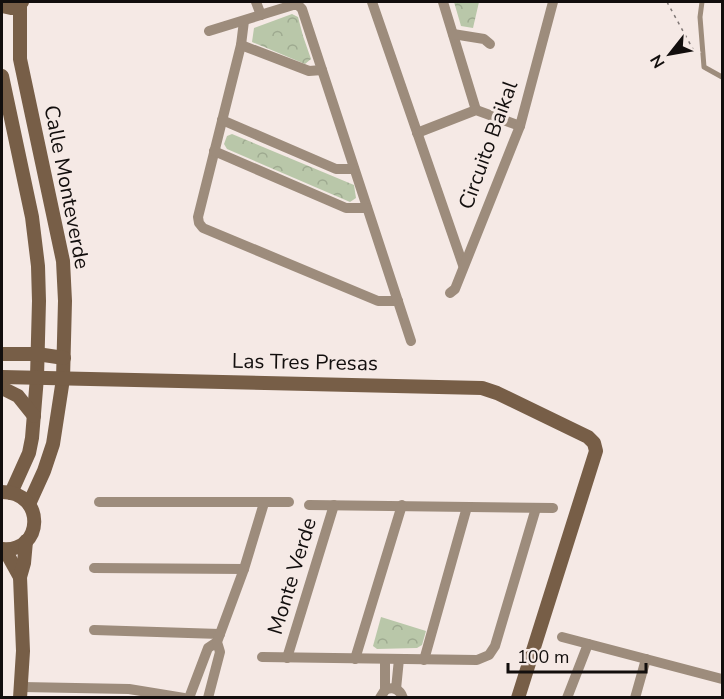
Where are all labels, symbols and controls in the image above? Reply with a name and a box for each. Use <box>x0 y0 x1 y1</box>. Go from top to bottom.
north arrow <box>640 24 700 84</box>
text: N <box>645 50 671 72</box>
street label: Circuito Baikal <box>452 76 525 213</box>
street label: Calle Monteverde <box>37 103 97 271</box>
street label: Las Tres Presas <box>232 347 378 377</box>
street label: Monte Verde <box>261 514 323 638</box>
scale bar <box>508 636 646 674</box>
text: 100 m <box>517 645 569 669</box>

